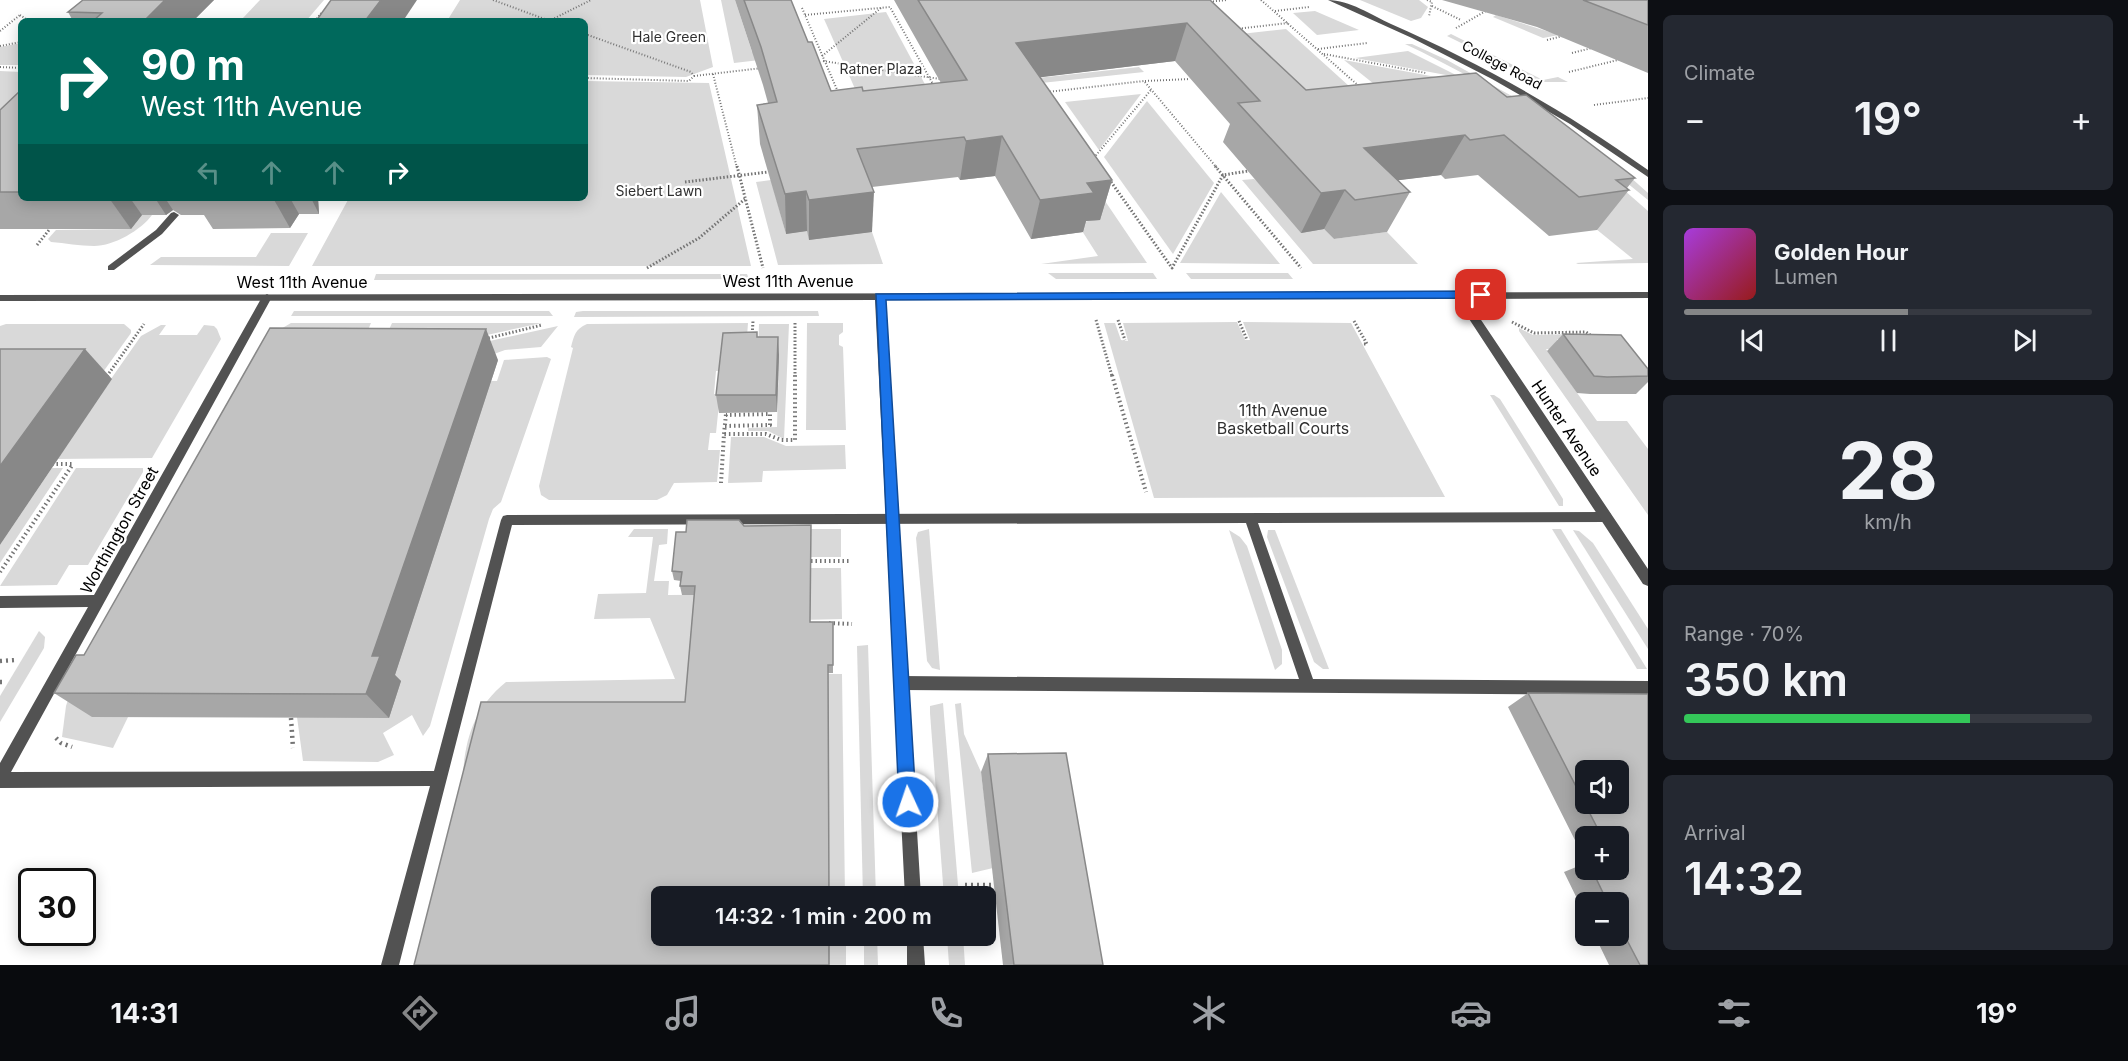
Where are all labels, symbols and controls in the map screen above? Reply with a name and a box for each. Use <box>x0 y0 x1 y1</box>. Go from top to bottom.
park label: Hale Green <box>632 28 706 45</box>
street label: College Road <box>1459 36 1545 93</box>
text: 90 m <box>141 39 245 90</box>
icon: right <box>42 42 120 120</box>
park label: Ratner Plaza <box>840 60 922 77</box>
text: Climate <box>1684 61 1755 85</box>
text: West 11th Avenue <box>141 90 362 123</box>
text: 19° <box>1854 91 1922 146</box>
text: − <box>1684 99 1706 139</box>
text: + <box>2070 99 2092 139</box>
icon: left <box>192 156 225 189</box>
icon: ahead <box>255 156 288 189</box>
icon: ahead <box>318 156 351 189</box>
icon: right <box>381 156 414 189</box>
park label: Siebert Lawn <box>616 182 702 199</box>
text: Golden Hour <box>1774 239 1908 265</box>
text: Lumen <box>1774 265 1838 289</box>
pin <box>1455 269 1506 320</box>
street label: West 11th Avenue <box>722 271 854 291</box>
street label: West 11th Avenue <box>236 272 368 292</box>
icon: arrive <box>1464 278 1497 311</box>
icon: previous <box>1736 324 1769 357</box>
icon: pause <box>1872 324 1905 357</box>
icon: next <box>2008 324 2041 357</box>
street label: Hunter Avenue <box>1527 376 1607 480</box>
park label: 11th Avenue Basketball Courts <box>1217 400 1349 438</box>
text: 28 <box>1838 423 1938 518</box>
street label: Worthington Street <box>76 463 162 597</box>
text: km/h <box>1864 510 1912 534</box>
text: Range · 70% <box>1684 622 1804 646</box>
text: 350 km <box>1684 652 1848 707</box>
map controls <box>1575 760 1629 946</box>
button: sound <box>1575 760 1629 814</box>
position arrow <box>876 770 940 834</box>
text: Arrival <box>1684 821 1746 845</box>
button: + <box>1575 826 1629 880</box>
text: 14:32 <box>1684 851 1804 906</box>
speed limit sign: 30 <box>18 868 96 946</box>
button: − <box>1575 892 1629 946</box>
text: 14:32 · 1 min · 200 m <box>715 903 932 929</box>
icon: directions <box>399 992 441 1034</box>
icon: music <box>662 992 704 1034</box>
icon: phone <box>925 992 967 1034</box>
icon: climate <box>1188 992 1230 1034</box>
icon: car <box>1450 992 1492 1034</box>
icon: filters <box>1713 992 1755 1034</box>
text: 14:31 <box>110 997 178 1030</box>
text: 19° <box>1976 997 2018 1030</box>

